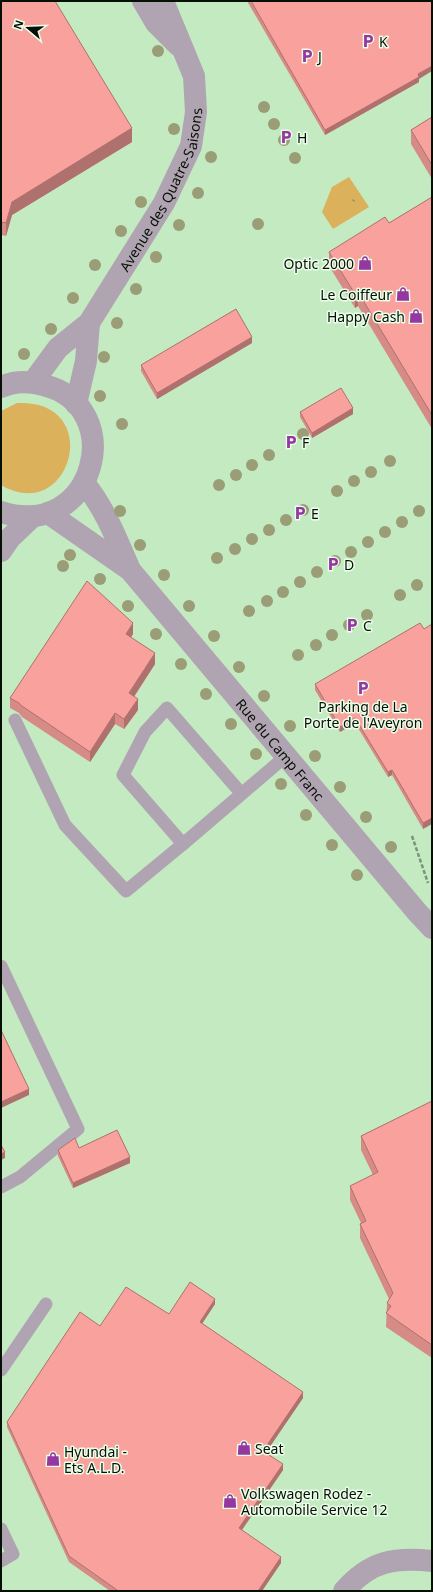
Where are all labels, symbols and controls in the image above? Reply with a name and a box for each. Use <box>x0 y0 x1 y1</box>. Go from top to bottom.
north arrow <box>8 8 48 48</box>
text: N <box>10 18 27 31</box>
place label: K <box>379 32 388 51</box>
parking icon: K <box>360 33 376 49</box>
place label: J <box>316 47 322 66</box>
parking icon: J <box>299 48 315 64</box>
street label: Avenue des Quatre-Saisons <box>114 107 206 275</box>
place label: H <box>297 128 307 147</box>
parking icon: H <box>278 129 294 145</box>
place label: Optic 2000 <box>283 254 354 273</box>
shop icon: Optic 2000 <box>357 255 373 271</box>
place label: Le Coiffeur <box>320 285 392 304</box>
shop icon: Le Coiffeur <box>395 286 411 302</box>
place label: Happy Cash <box>327 307 405 326</box>
shop icon: Happy Cash <box>408 308 424 324</box>
place label: F <box>302 433 309 452</box>
parking icon: F <box>283 434 299 450</box>
place label: E <box>311 504 319 523</box>
parking icon: E <box>292 505 308 521</box>
place label: D <box>344 555 354 574</box>
parking icon: D <box>325 556 341 572</box>
place label: C <box>363 616 372 635</box>
parking icon: C <box>344 617 360 633</box>
parking icon: Parking de La Porte de l'Aveyron <box>355 680 371 696</box>
street label: Rue du Camp Franc <box>232 694 329 805</box>
place label: Parking de La Porte de l'Aveyron <box>304 697 422 732</box>
place label: Seat <box>255 1439 284 1458</box>
shop icon: Seat <box>236 1440 252 1456</box>
place label: Hyundai - Ets A.L.D. <box>64 1442 127 1477</box>
shop icon: Hyundai - Ets A.L.D. <box>45 1451 61 1467</box>
place label: Volkswagen Rodez - Automobile Service 12 <box>241 1484 387 1519</box>
shop icon: Volkswagen Rodez - Automobile Service 12 <box>222 1493 238 1509</box>

